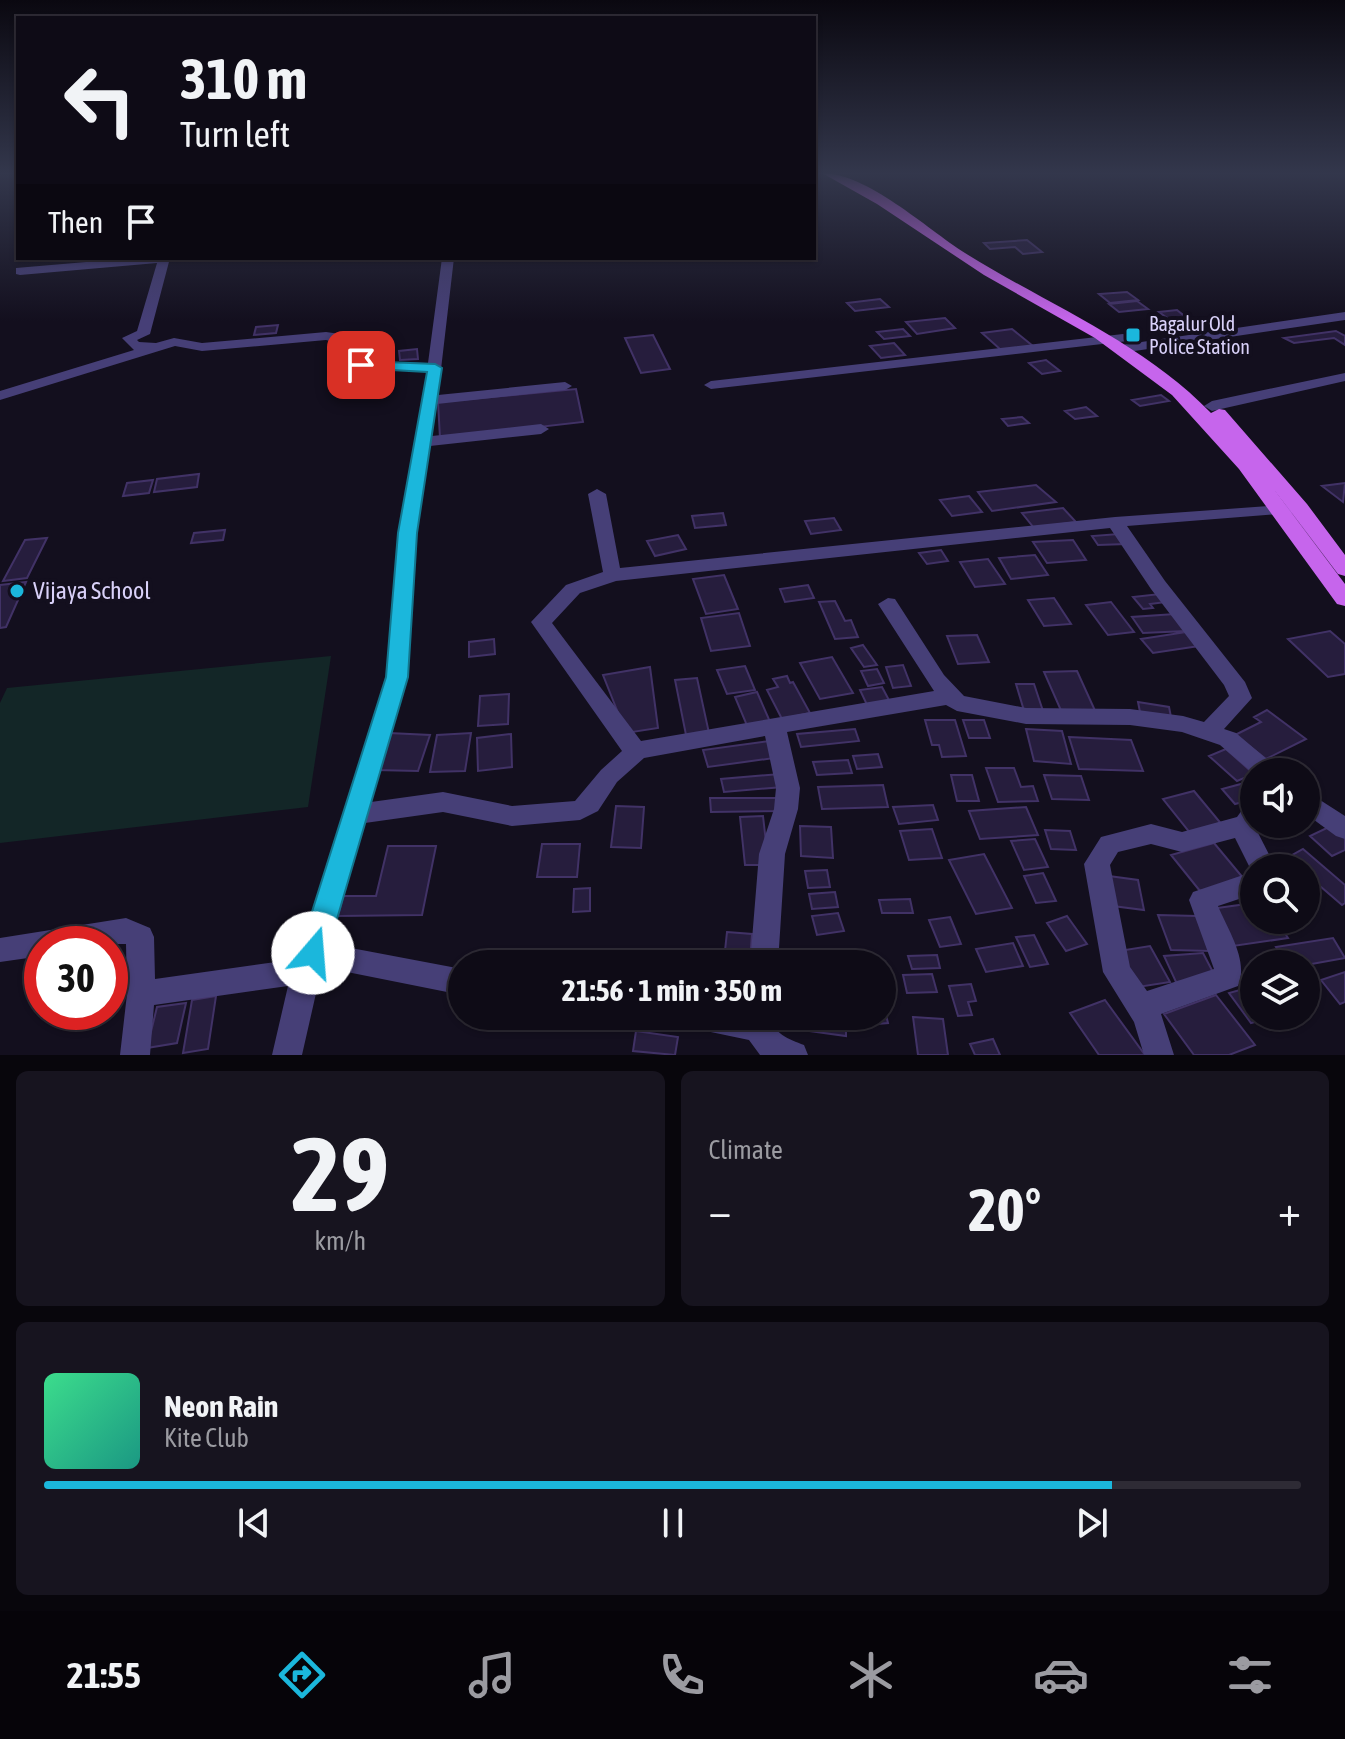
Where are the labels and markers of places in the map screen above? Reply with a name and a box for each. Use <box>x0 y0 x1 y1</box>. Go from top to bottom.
place label: Bagalur Old Police Station <box>1149 312 1250 358</box>
marker: Bagalur Old Police Station <box>1124 326 1142 344</box>
pin <box>327 331 395 399</box>
place label: Vijaya School <box>33 577 151 604</box>
marker: Vijaya School <box>8 582 26 600</box>

